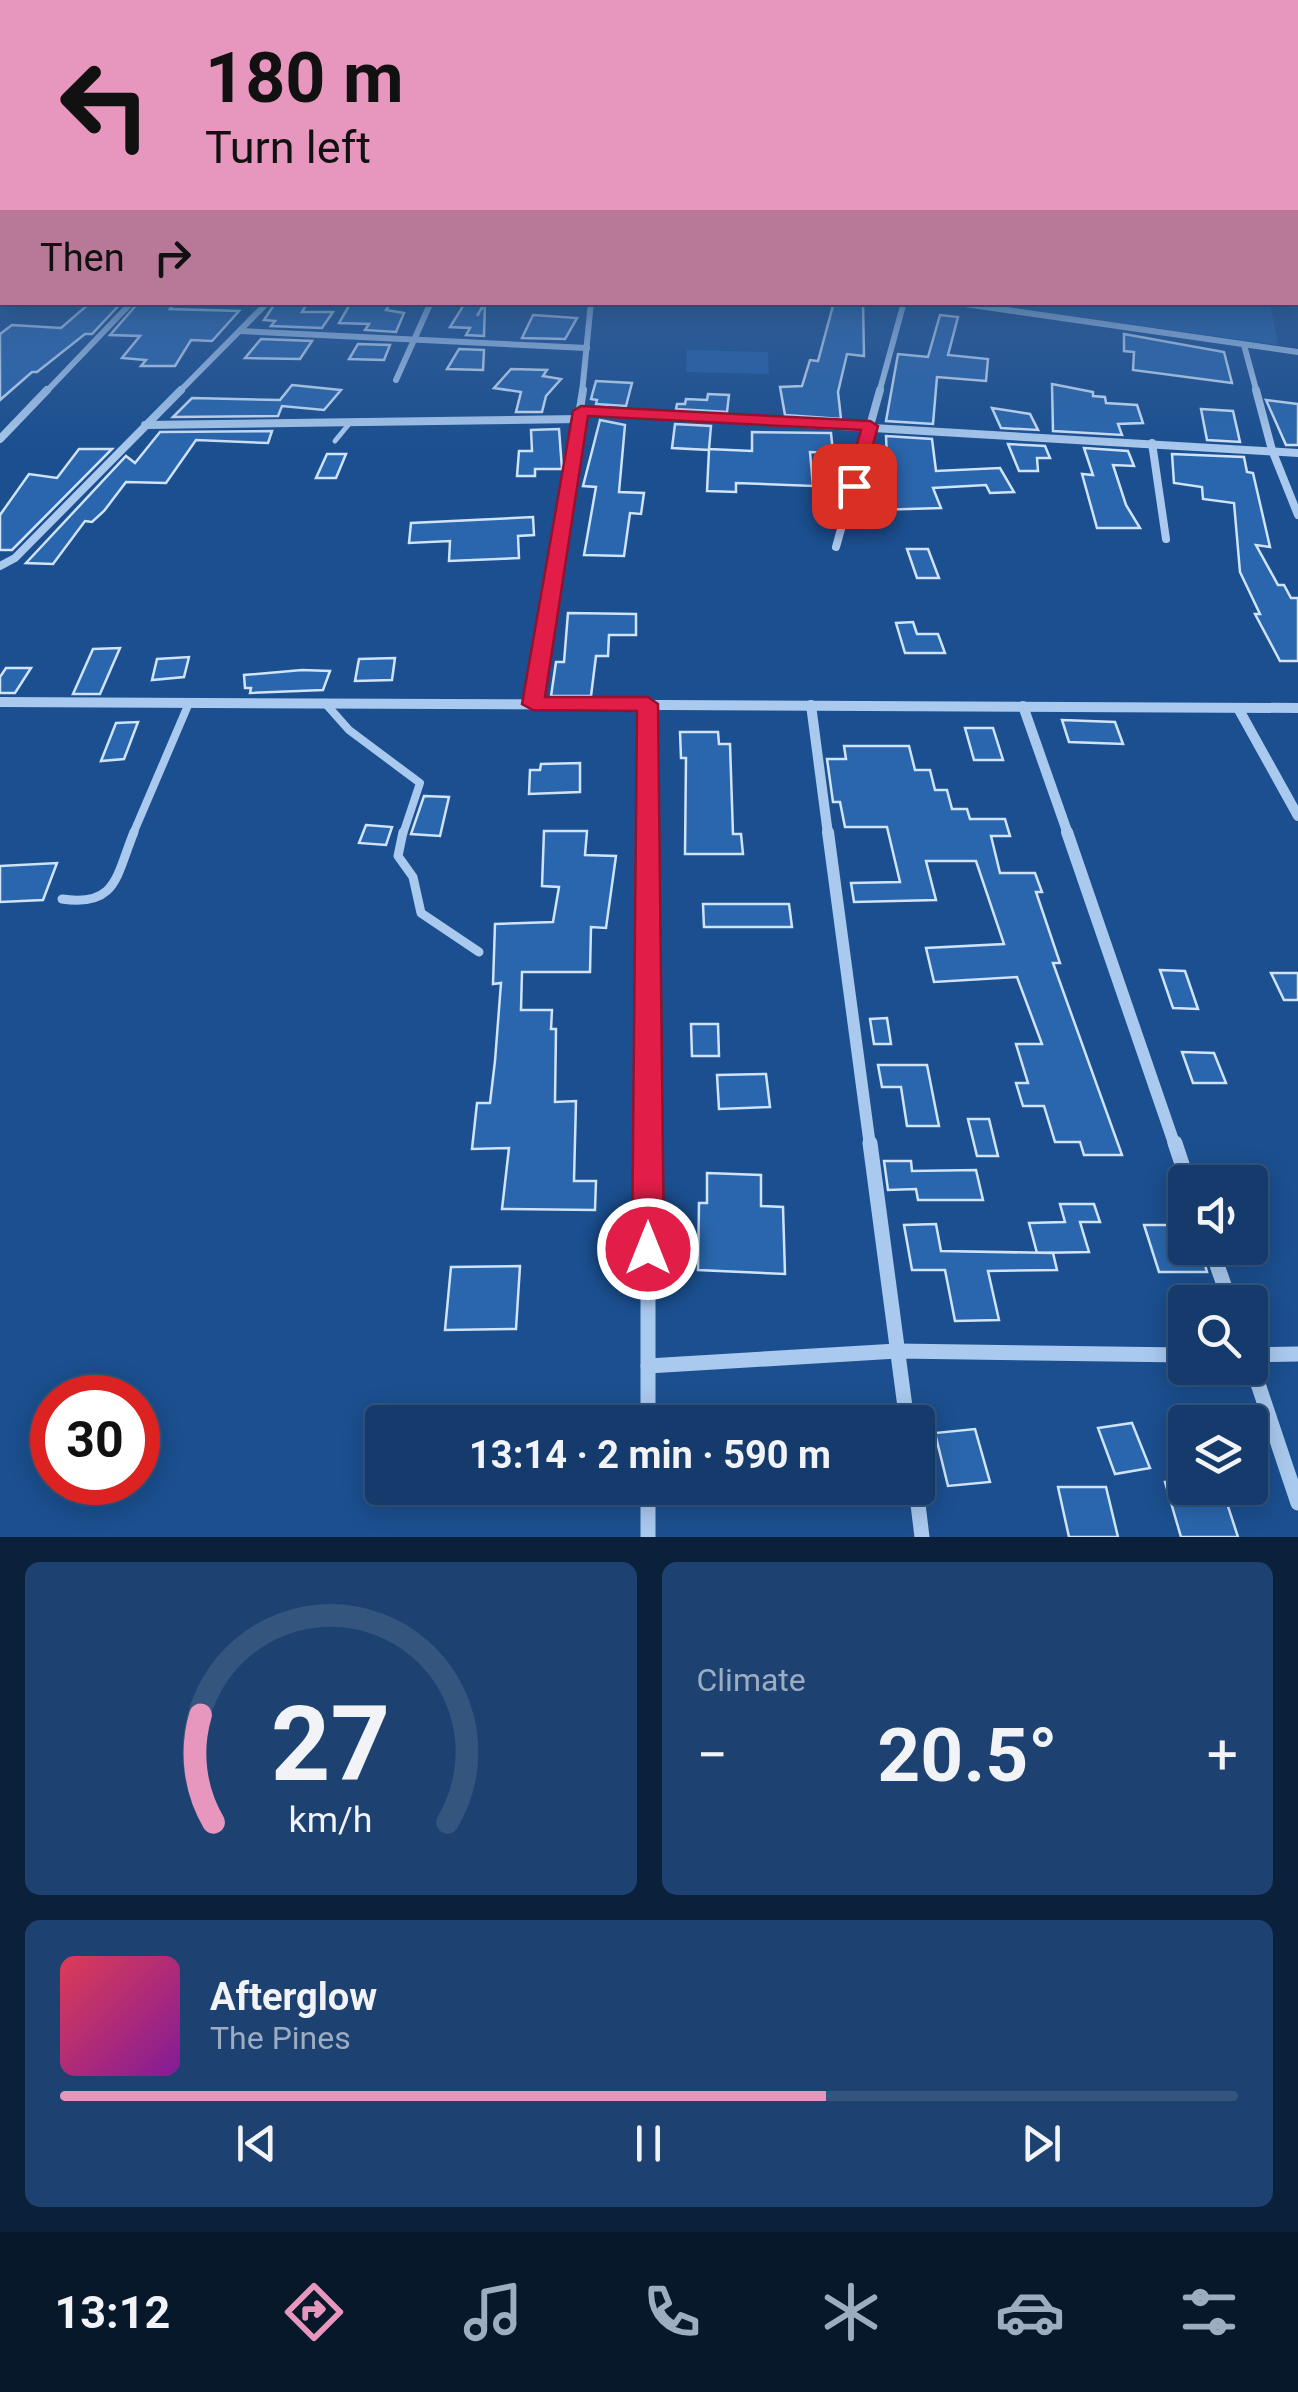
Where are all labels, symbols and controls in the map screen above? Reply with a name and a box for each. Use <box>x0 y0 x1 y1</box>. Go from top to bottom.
text: 180 m <box>205 37 404 119</box>
icon: left <box>40 40 170 170</box>
text: Turn left <box>205 121 371 174</box>
icon: right <box>145 230 200 285</box>
text: Then <box>40 236 125 280</box>
pin <box>812 444 897 529</box>
icon: arrive <box>827 459 882 514</box>
map controls <box>1168 1165 1268 1505</box>
button: sound <box>1168 1165 1268 1265</box>
position arrow <box>596 1197 700 1301</box>
button: search <box>1168 1285 1268 1385</box>
speed limit sign: 30 <box>30 1375 160 1505</box>
button: layers <box>1168 1405 1268 1505</box>
text: 13:14 · 2 min · 590 m <box>469 1433 831 1477</box>
text: Climate <box>697 1661 806 1699</box>
text: 27 <box>271 1684 390 1805</box>
text: 20.5° <box>877 1711 1057 1799</box>
text: − <box>697 1723 728 1787</box>
text: + <box>1207 1723 1238 1787</box>
text: km/h <box>289 1799 373 1841</box>
text: Afterglow <box>210 1975 377 2019</box>
text: The Pines <box>210 2019 351 2057</box>
icon: previous <box>229 2116 284 2171</box>
icon: pause <box>621 2116 676 2171</box>
icon: next <box>1014 2116 1069 2171</box>
icon: directions <box>279 2277 349 2347</box>
icon: music <box>458 2277 528 2347</box>
icon: phone <box>637 2277 707 2347</box>
icon: climate <box>816 2277 886 2347</box>
icon: car <box>995 2277 1065 2347</box>
icon: filters <box>1174 2277 1244 2347</box>
text: 13:12 <box>54 2286 170 2339</box>

